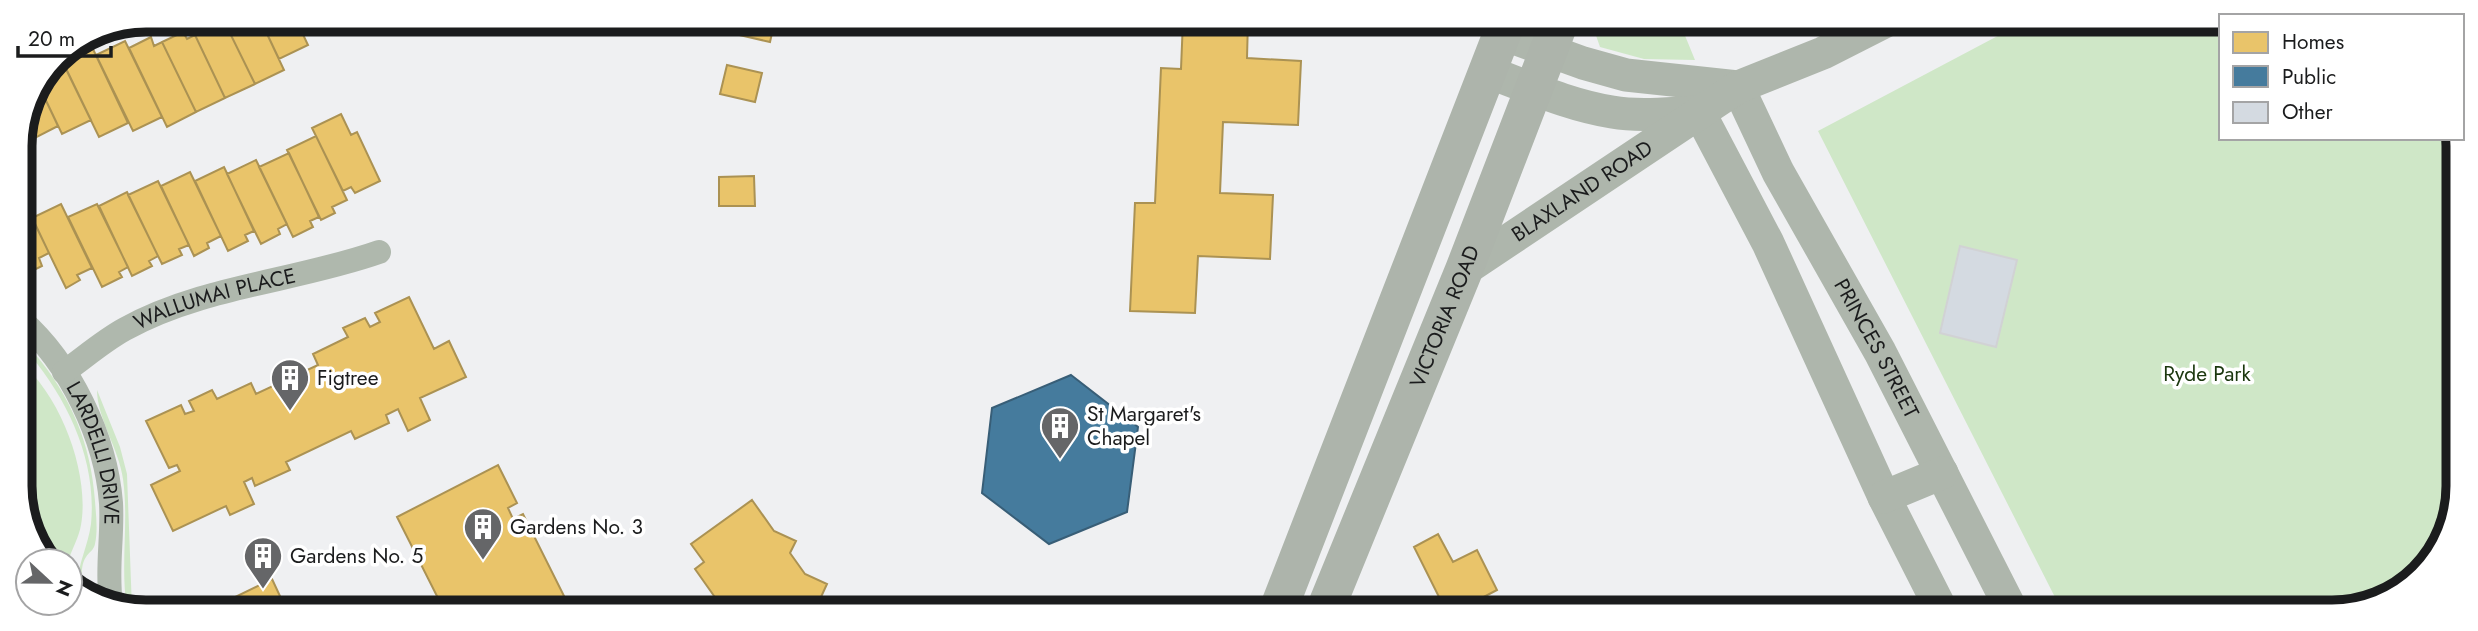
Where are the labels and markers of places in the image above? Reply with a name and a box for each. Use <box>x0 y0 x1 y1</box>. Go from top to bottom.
building icon: Figtree <box>269 357 311 412</box>
place label: Figtree <box>317 363 379 393</box>
place label: St Margaret's Chapel <box>1087 399 1201 453</box>
building icon: St Margaret's Chapel <box>1039 405 1081 460</box>
building icon: Gardens No. 3 <box>462 506 504 561</box>
place label: Gardens No. 3 <box>510 512 643 542</box>
building icon: Gardens No. 5 <box>242 535 284 590</box>
place label: Gardens No. 5 <box>290 541 423 571</box>

